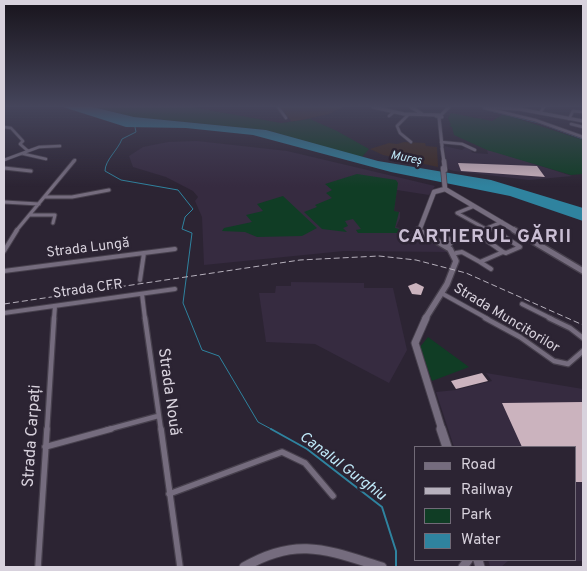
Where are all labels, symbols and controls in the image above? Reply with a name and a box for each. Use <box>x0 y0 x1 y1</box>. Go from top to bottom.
water label: Mureș <box>389 149 423 169</box>
district label: CARTIERUL GĂRII <box>396 227 574 249</box>
street label: Strada Lungă <box>46 236 130 262</box>
street label: Strada CFR <box>52 277 124 303</box>
street label: Strada Muncitorilor <box>450 281 562 357</box>
street label: Strada Nouă <box>152 347 184 437</box>
street label: Strada Carpați <box>20 384 46 488</box>
water label: Canalul Gurghiu <box>295 429 389 505</box>
legend <box>414 446 577 561</box>
text: Road <box>461 456 496 475</box>
text: Railway <box>461 481 513 500</box>
text: Park <box>461 506 492 525</box>
text: Water <box>461 531 500 550</box>

